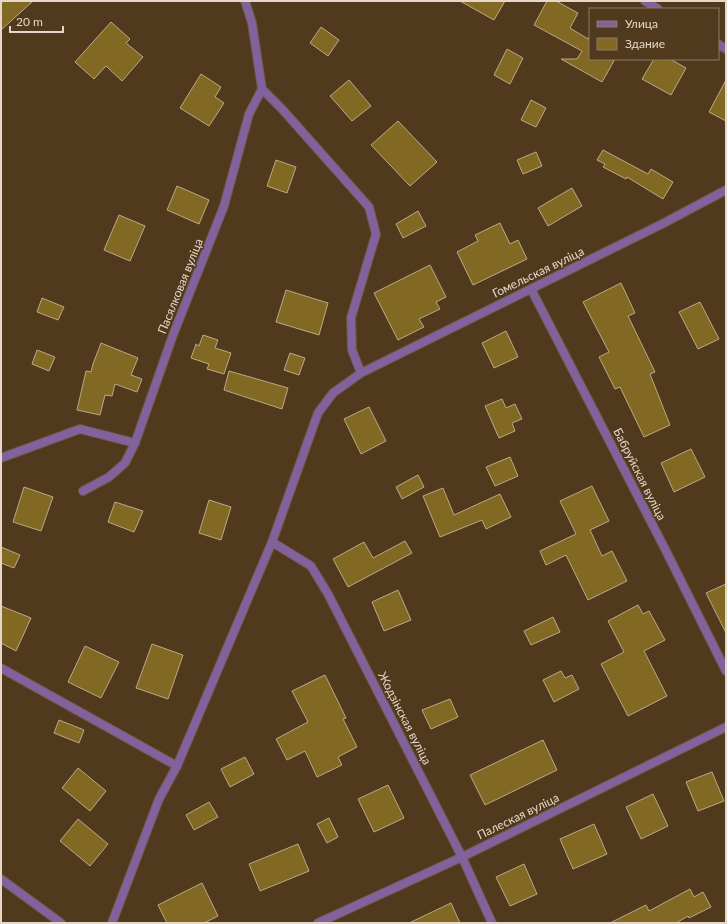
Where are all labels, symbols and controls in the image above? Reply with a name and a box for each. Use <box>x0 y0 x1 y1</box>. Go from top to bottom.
scale bar <box>10 8 63 34</box>
legend <box>589 8 719 60</box>
text: 20 m <box>16 14 43 29</box>
text: Улица <box>625 16 658 31</box>
text: Здание <box>625 36 665 51</box>
street label: Пасялковая вуліца <box>154 236 206 336</box>
street label: Гомельская вуліца <box>490 243 586 301</box>
street label: Бабруйская вуліца <box>610 425 670 523</box>
street label: Жодзінская вуліца <box>375 669 435 767</box>
street label: Палеская вуліца <box>475 790 561 842</box>

